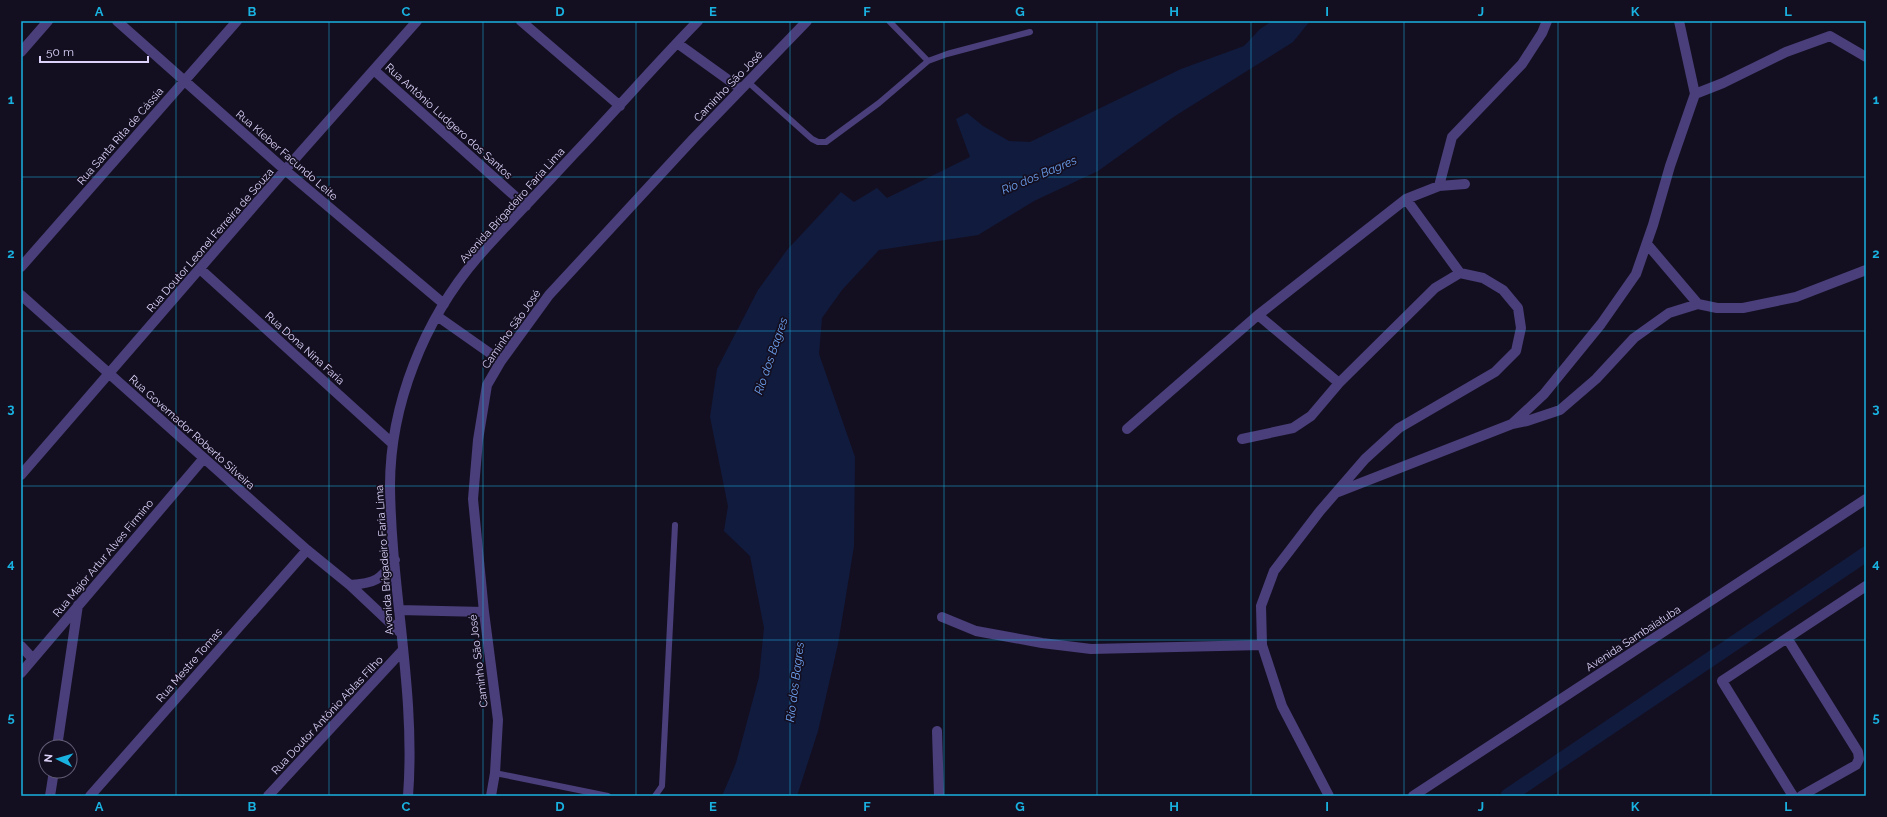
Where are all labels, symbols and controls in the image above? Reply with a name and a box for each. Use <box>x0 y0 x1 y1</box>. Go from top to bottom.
text: A <box>95 4 104 19</box>
text: B <box>248 4 257 19</box>
text: C <box>402 4 411 19</box>
text: D <box>555 4 565 19</box>
text: E <box>709 4 717 19</box>
text: F <box>863 4 871 19</box>
text: G <box>1015 4 1025 19</box>
text: H <box>1169 4 1179 19</box>
text: I <box>1325 4 1329 19</box>
text: J <box>1478 4 1484 19</box>
text: K <box>1631 4 1640 19</box>
text: L <box>1784 4 1792 19</box>
scale bar <box>40 38 148 64</box>
text: 50 m <box>46 45 74 59</box>
street label: Caminho São José <box>691 48 766 124</box>
street label: Rua Antônio Ludgero dos Santos <box>383 61 515 182</box>
street label: Rua Santa Rita de Cássia <box>75 85 166 188</box>
text: 1 <box>8 92 15 107</box>
text: 1 <box>1873 92 1880 107</box>
street label: Rua Kleber Facundo Leite <box>233 108 341 204</box>
street label: Avenida Brigadeiro Faria Lima <box>457 145 568 266</box>
water label: Rio dos Bagres <box>999 153 1079 197</box>
street label: Rua Doutor Leonel Ferreira de Souza <box>144 166 276 315</box>
text: 2 <box>7 246 15 261</box>
text: 2 <box>1872 246 1880 261</box>
street label: Caminho São José <box>479 287 544 371</box>
street label: Rua Dona Nina Faria <box>262 309 347 387</box>
water label: Rio dos Bagres <box>751 315 791 396</box>
street label: Rua Governador Roberto Silveira <box>126 372 257 492</box>
text: 3 <box>7 401 15 416</box>
text: 3 <box>1872 401 1880 416</box>
street label: Avenida Brigadeiro Faria Lima <box>373 484 396 635</box>
street label: Rua Major Artur Alves Firmino <box>50 497 157 620</box>
text: 4 <box>7 556 15 571</box>
text: 4 <box>1872 556 1880 571</box>
street label: Avenida Sambaiatuba <box>1583 603 1683 674</box>
street label: Caminho São José <box>466 613 491 708</box>
street label: Rua Mestre Tomas <box>154 626 225 705</box>
water label: Rio dos Bagres <box>783 641 807 723</box>
street label: Rua Doutor Antônio Ablas Filho <box>269 653 386 777</box>
text: 5 <box>7 710 15 725</box>
text: 5 <box>1872 710 1880 725</box>
north arrow <box>38 739 78 779</box>
text: N <box>42 753 55 763</box>
text: A <box>95 799 104 814</box>
text: B <box>248 799 257 814</box>
text: C <box>402 799 411 814</box>
text: D <box>555 799 565 814</box>
text: E <box>709 799 717 814</box>
text: F <box>863 799 871 814</box>
text: G <box>1015 799 1025 814</box>
text: H <box>1169 799 1179 814</box>
text: I <box>1325 799 1329 814</box>
text: J <box>1478 799 1484 814</box>
text: K <box>1631 799 1640 814</box>
text: L <box>1784 799 1792 814</box>

